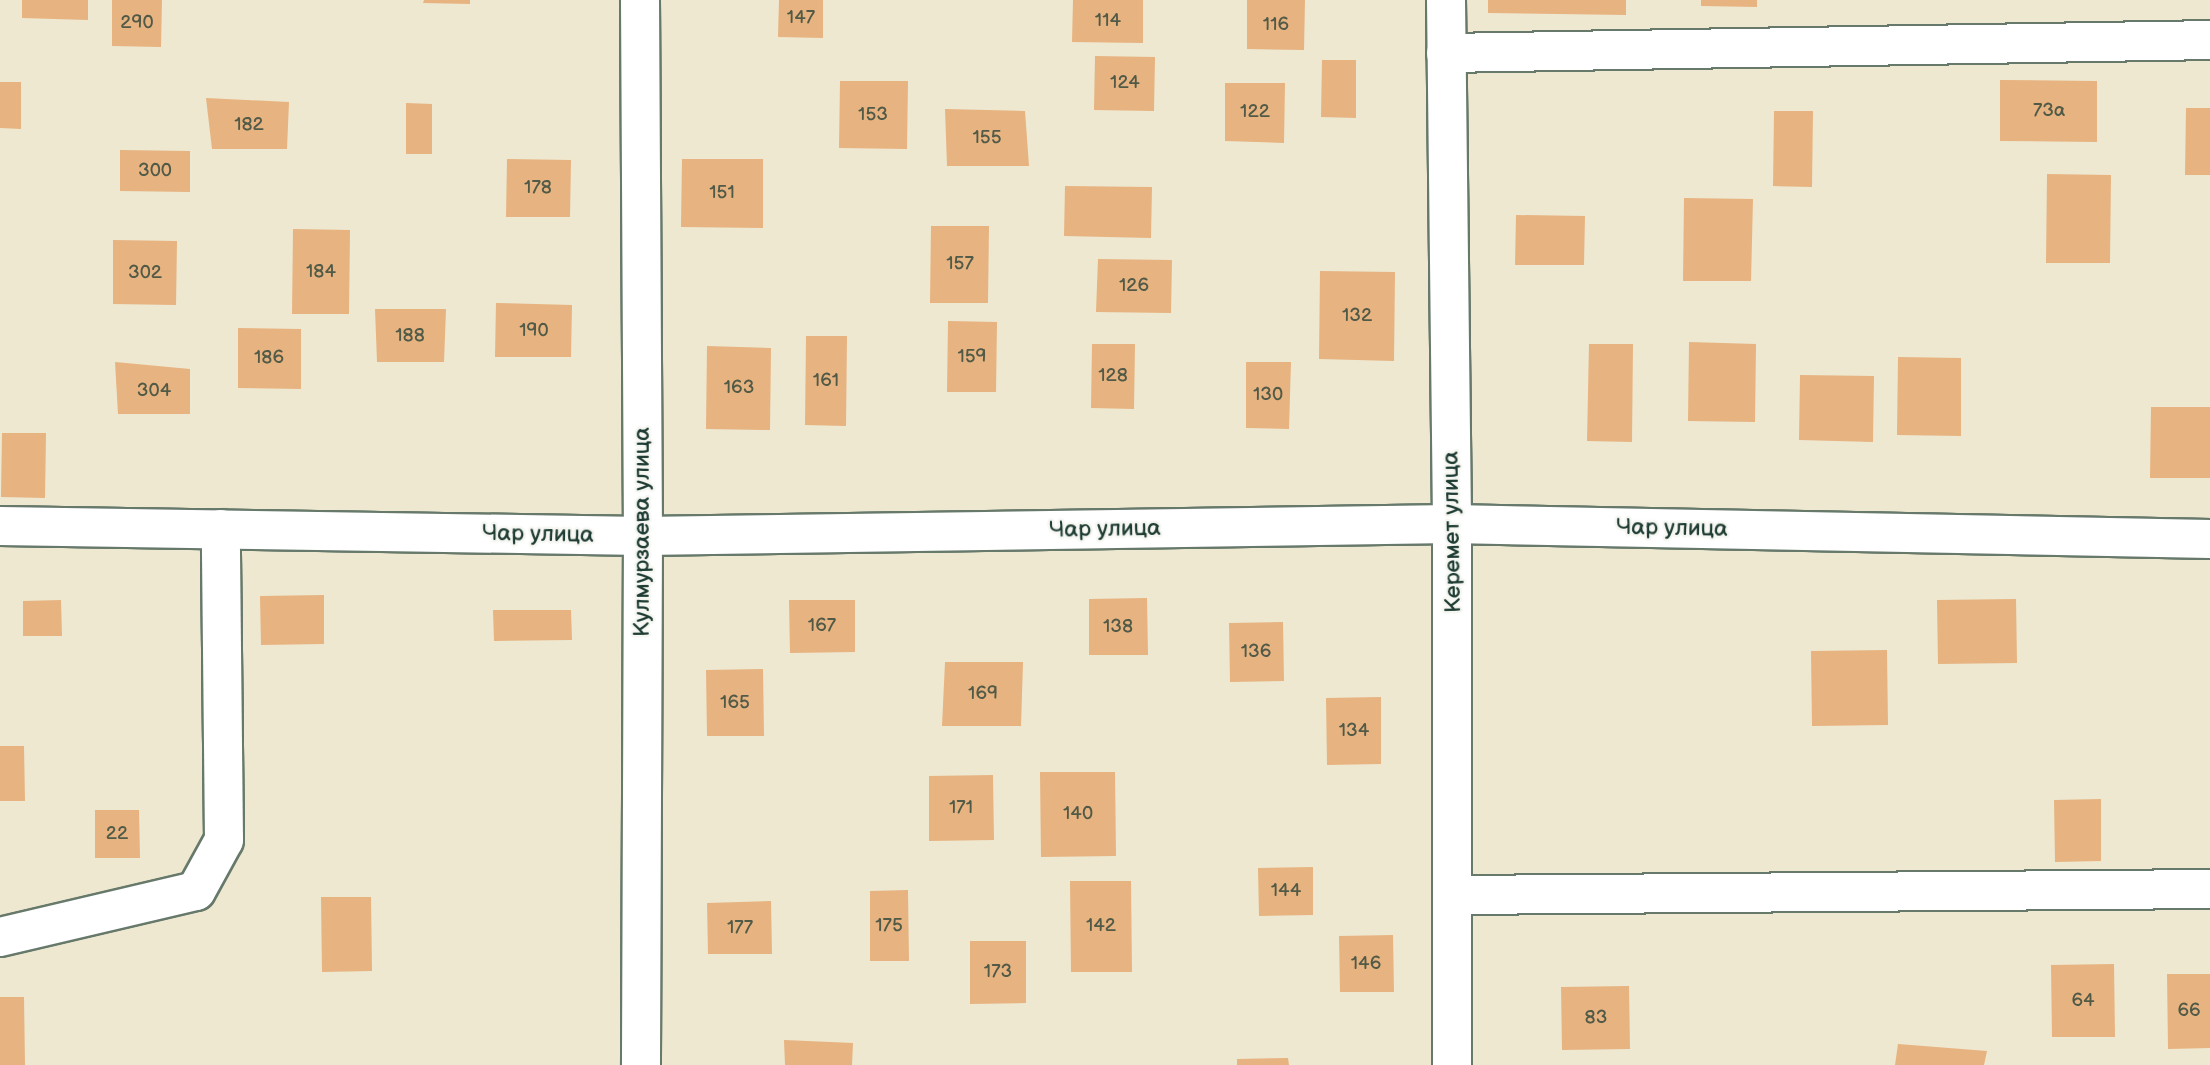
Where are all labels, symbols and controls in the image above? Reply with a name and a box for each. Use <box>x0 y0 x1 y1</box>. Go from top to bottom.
house number: 147 <box>787 7 815 29</box>
house number: 114 <box>1095 10 1121 32</box>
house number: 290 <box>120 12 154 34</box>
house number: 116 <box>1263 14 1289 36</box>
house number: 124 <box>1110 72 1140 94</box>
house number: 73а <box>2033 100 2065 122</box>
house number: 122 <box>1240 101 1270 123</box>
house number: 153 <box>858 104 888 126</box>
house number: 182 <box>234 114 264 136</box>
house number: 155 <box>972 127 1002 149</box>
house number: 300 <box>138 160 172 182</box>
house number: 178 <box>524 177 552 199</box>
house number: 151 <box>709 182 735 204</box>
house number: 157 <box>946 253 974 275</box>
house number: 184 <box>306 261 336 283</box>
house number: 302 <box>128 262 162 284</box>
house number: 126 <box>1119 275 1149 297</box>
house number: 132 <box>1342 305 1372 327</box>
house number: 190 <box>519 320 549 342</box>
house number: 188 <box>395 325 425 347</box>
house number: 159 <box>957 346 987 368</box>
house number: 186 <box>254 347 284 369</box>
house number: 128 <box>1098 365 1128 387</box>
house number: 161 <box>813 370 839 392</box>
house number: 163 <box>724 377 754 399</box>
house number: 304 <box>137 380 171 402</box>
house number: 130 <box>1253 384 1283 406</box>
street label: Кулмурзаева улица <box>628 427 656 637</box>
street label: Керемет улица <box>1437 451 1467 613</box>
street label: Чар улица <box>1616 513 1728 543</box>
street label: Чар улица <box>1049 514 1161 544</box>
street label: Чар улица <box>482 519 594 549</box>
house number: 167 <box>808 615 836 637</box>
house number: 138 <box>1103 616 1133 638</box>
house number: 136 <box>1241 641 1271 663</box>
house number: 169 <box>968 683 998 705</box>
house number: 165 <box>720 692 750 714</box>
house number: 134 <box>1339 720 1369 742</box>
house number: 171 <box>949 797 973 819</box>
house number: 140 <box>1063 803 1093 825</box>
house number: 22 <box>106 823 128 845</box>
house number: 144 <box>1271 880 1301 902</box>
house number: 175 <box>875 915 903 937</box>
house number: 142 <box>1086 915 1116 937</box>
house number: 177 <box>727 917 753 939</box>
house number: 146 <box>1351 953 1381 975</box>
house number: 173 <box>984 961 1012 983</box>
house number: 64 <box>2071 990 2095 1012</box>
house number: 66 <box>2177 1000 2201 1022</box>
house number: 83 <box>1585 1007 1607 1029</box>

